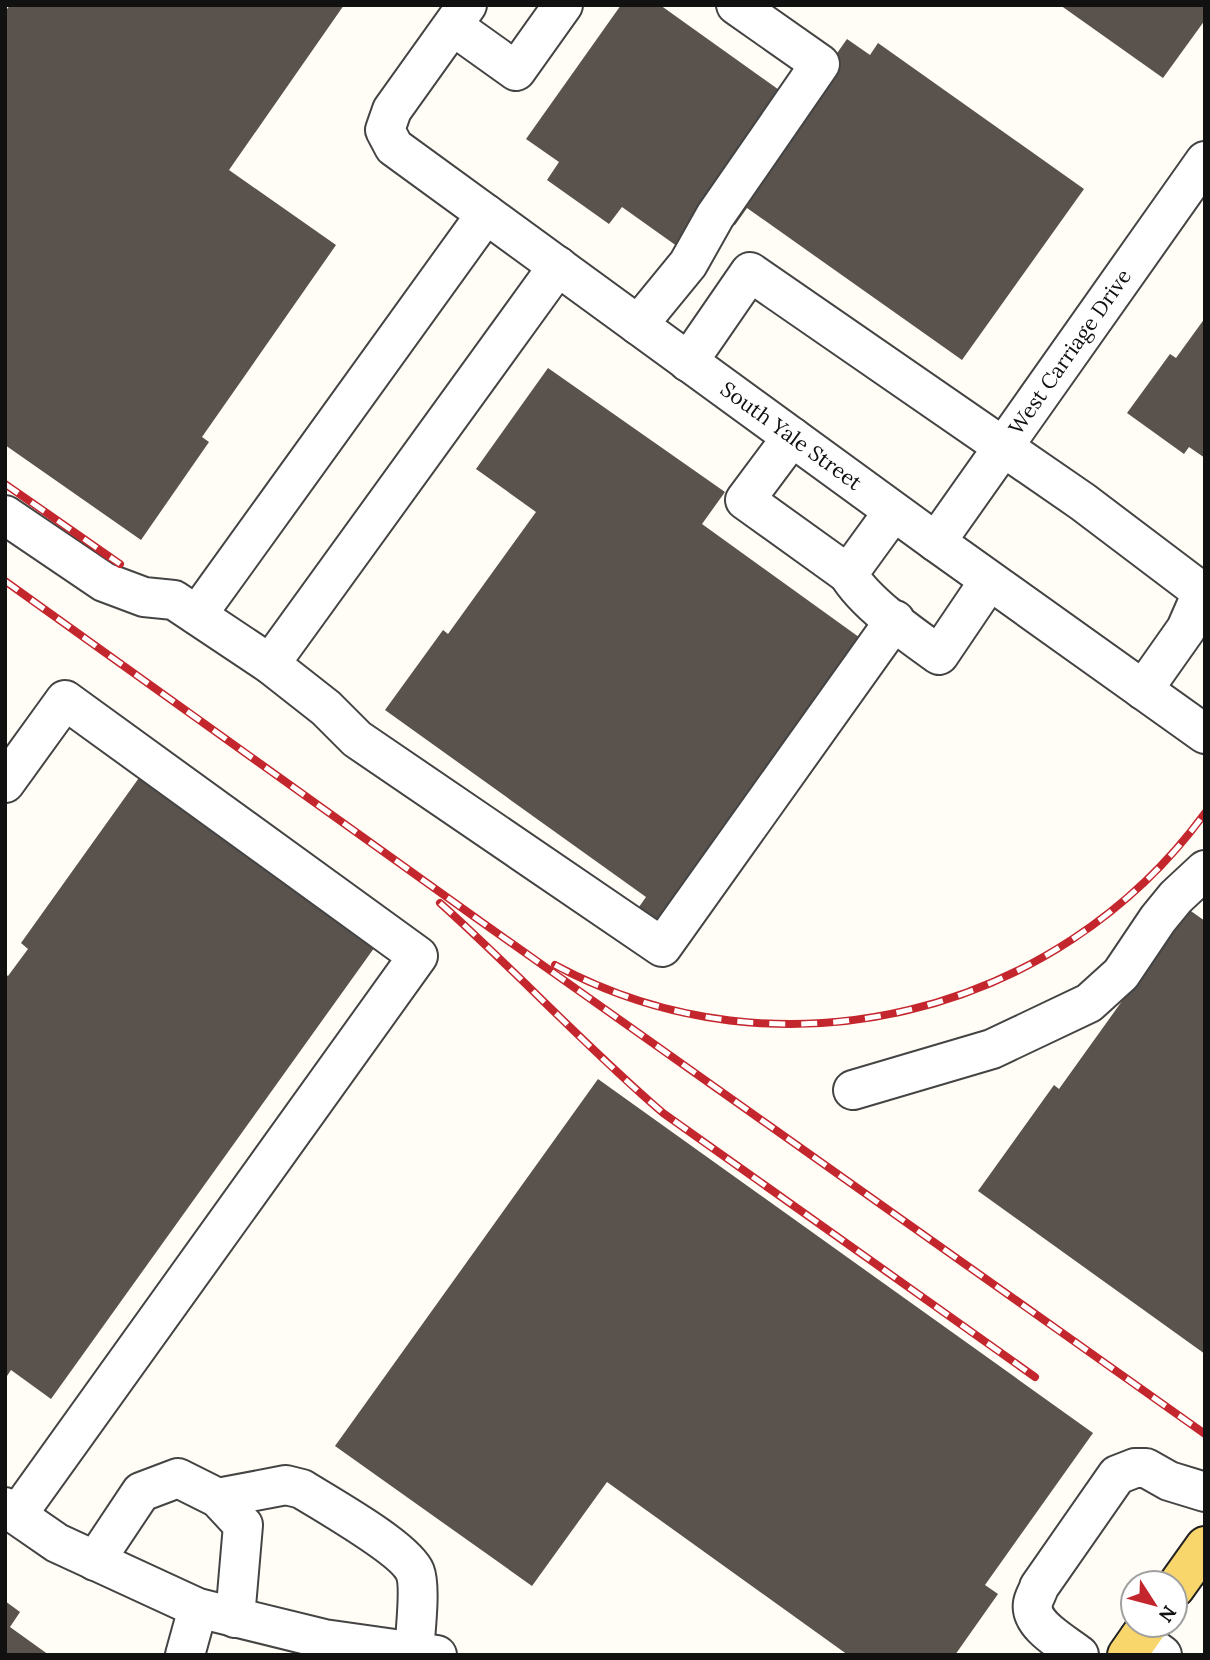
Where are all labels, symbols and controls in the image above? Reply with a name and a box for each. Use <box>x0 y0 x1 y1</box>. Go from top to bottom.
street label: West Carriage Drive <box>1002 264 1137 440</box>
street label: South Yale Street <box>715 375 868 496</box>
north arrow <box>1119 1569 1189 1639</box>
text: N <box>1154 1601 1182 1627</box>

